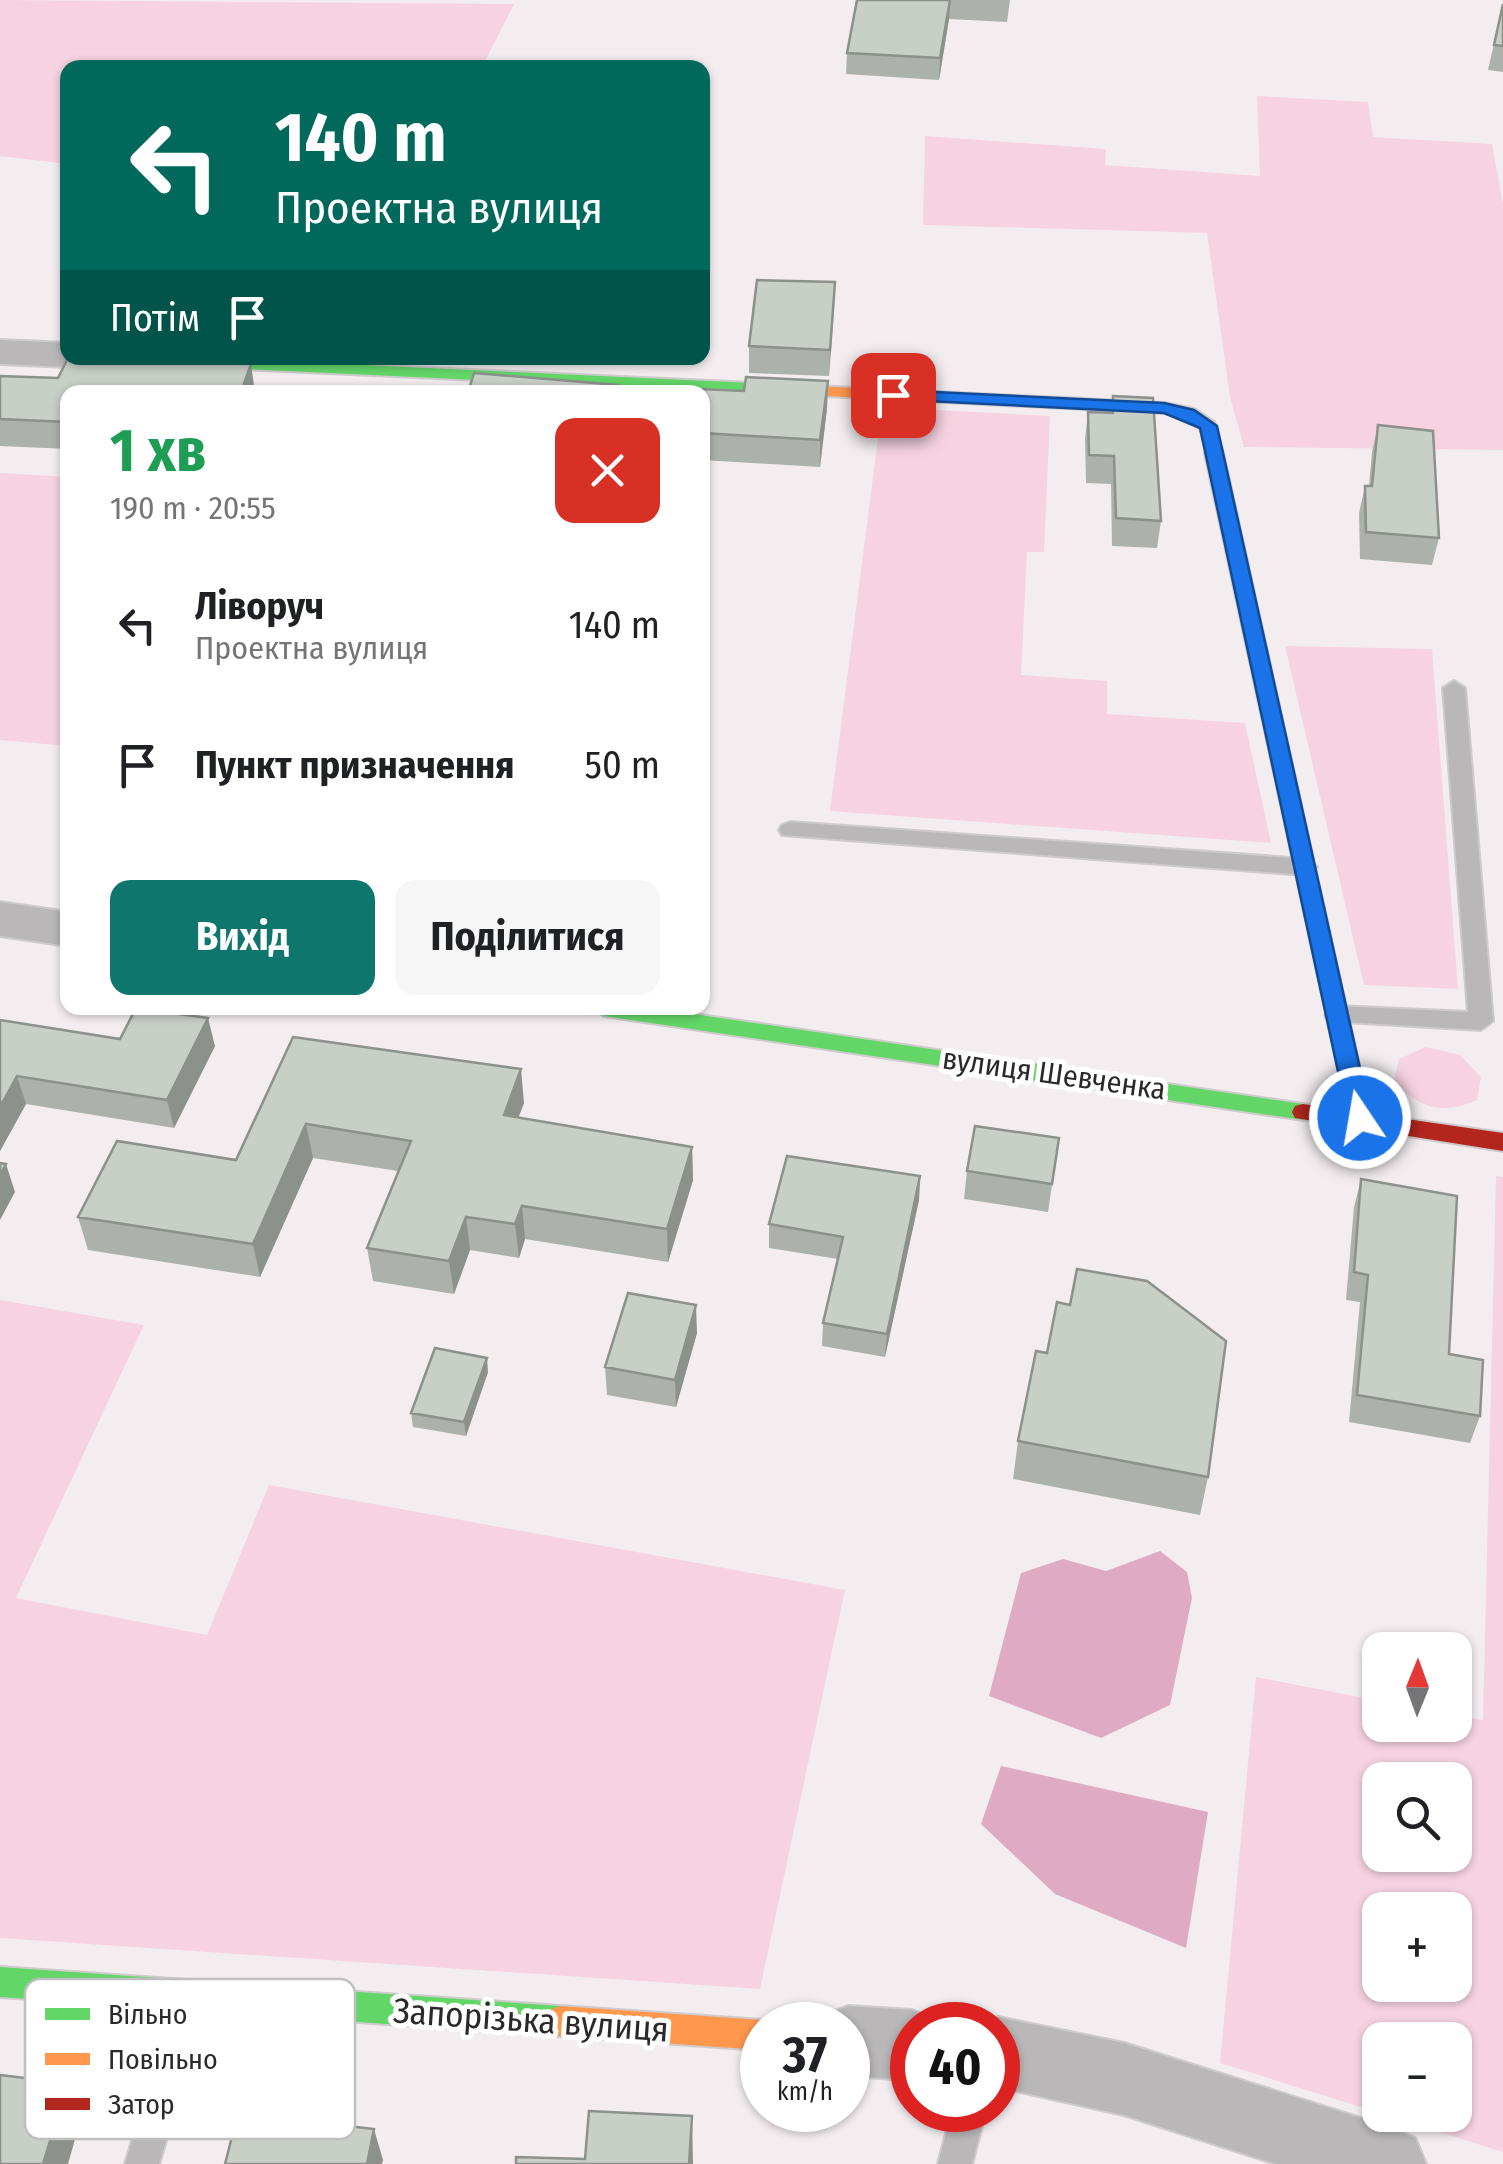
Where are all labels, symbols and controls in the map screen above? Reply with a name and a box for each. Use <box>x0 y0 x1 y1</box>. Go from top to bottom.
text: 140 m <box>275 96 447 180</box>
icon: left <box>110 100 240 230</box>
text: Проектна вулиця <box>275 181 603 235</box>
icon: arrive <box>220 290 275 345</box>
text: Потім <box>110 295 200 341</box>
pin <box>851 353 936 438</box>
icon: arrive <box>866 368 921 423</box>
text: 1 хв <box>110 415 206 487</box>
button: close <box>555 418 660 523</box>
text: 190 m · 20:55 <box>110 489 276 527</box>
text: Ліворуч <box>195 583 324 629</box>
icon: left <box>110 598 165 653</box>
text: 140 m <box>569 602 660 648</box>
text: Проектна вулиця <box>195 629 428 667</box>
icon: arrive <box>110 738 165 793</box>
text: Пункт призначення <box>195 742 514 788</box>
text: 50 m <box>585 742 660 788</box>
button: Вихід <box>110 880 375 995</box>
button: Поділитися <box>395 880 660 995</box>
street label: вулиця Шевченка <box>940 1041 1168 1107</box>
position arrow <box>1308 1066 1412 1170</box>
north arrow <box>1362 1632 1472 1742</box>
map controls <box>1362 1632 1472 2132</box>
button: search <box>1362 1762 1472 1872</box>
button: + <box>1362 1892 1472 2002</box>
legend <box>25 1979 355 2139</box>
street label: Запорізька вулиця <box>392 1989 670 2051</box>
text: Вільно <box>108 1998 187 2031</box>
speed limit sign: 40 <box>890 2002 1020 2132</box>
button: − <box>1362 2022 1472 2132</box>
text: 37 <box>783 2025 827 2085</box>
text: Повільно <box>108 2043 218 2076</box>
text: km/h <box>777 2077 833 2107</box>
text: Затор <box>108 2088 175 2121</box>

